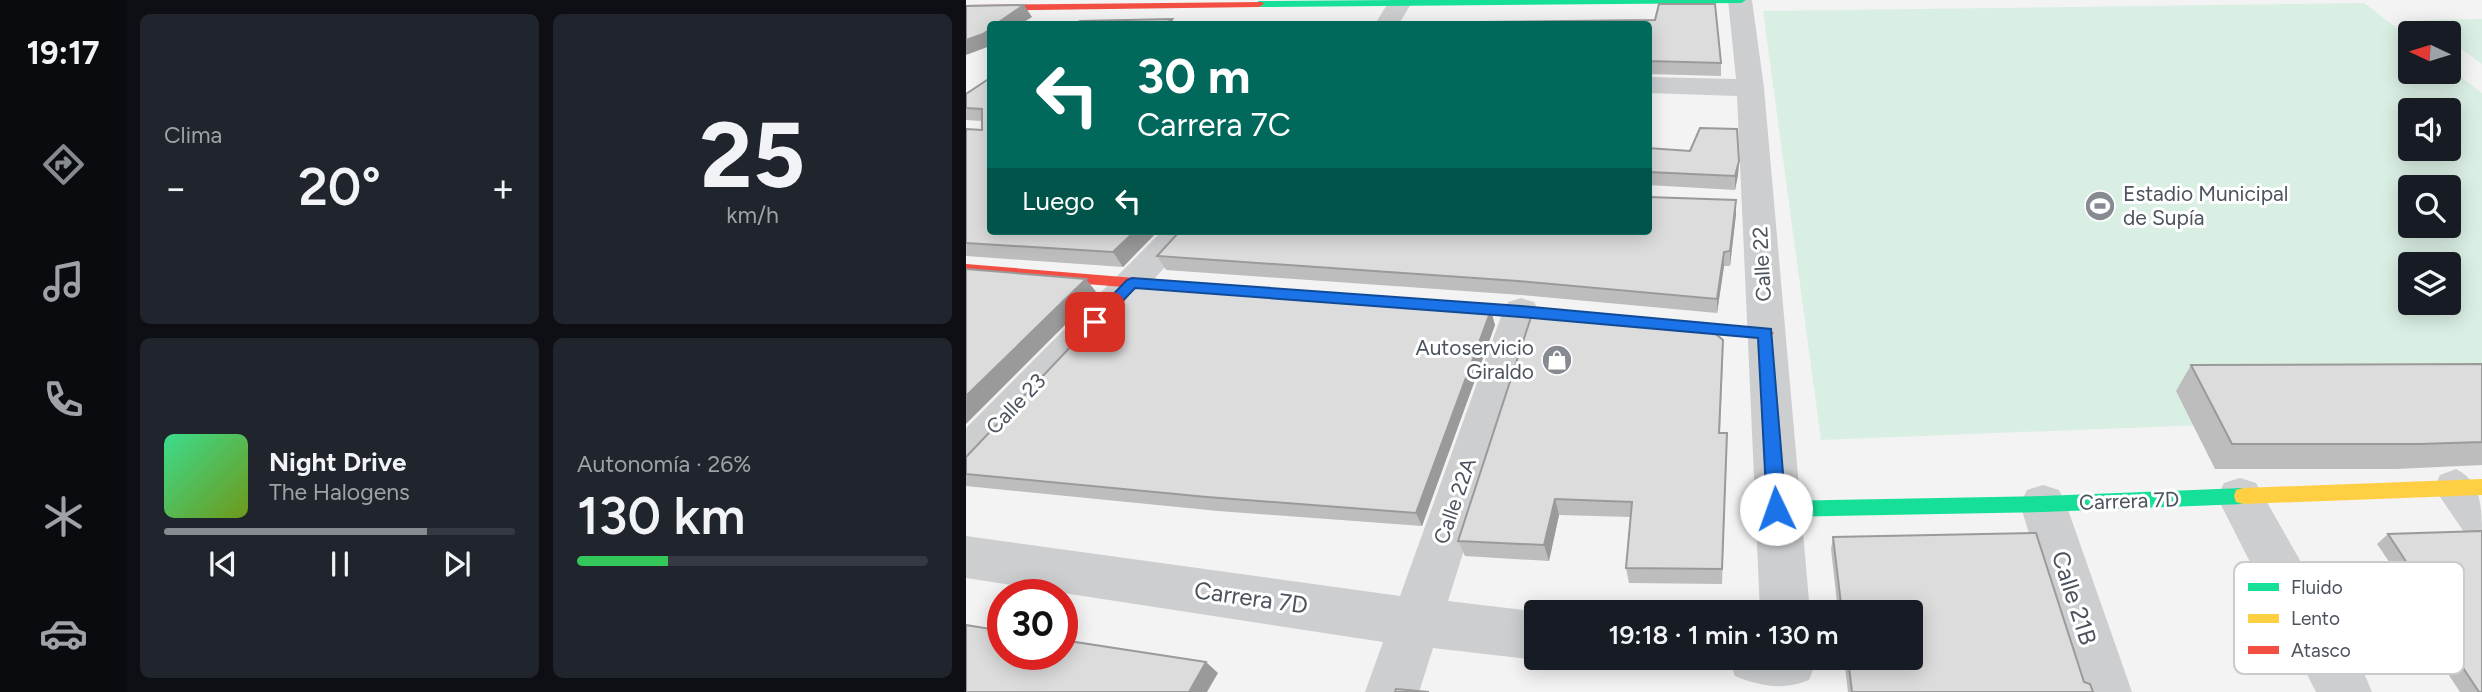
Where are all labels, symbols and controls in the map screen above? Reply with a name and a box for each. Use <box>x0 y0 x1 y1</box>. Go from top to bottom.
north arrow <box>2398 21 2460 84</box>
map controls <box>2398 21 2461 315</box>
text: 19:17 <box>27 34 100 72</box>
text: 30 m <box>1137 46 1250 105</box>
icon: left <box>1022 49 1113 140</box>
button: sound <box>2398 98 2461 161</box>
text: 25 <box>700 101 805 210</box>
text: Carrera 7C <box>1137 106 1291 144</box>
text: Clima <box>164 121 222 149</box>
icon: directions <box>39 140 88 189</box>
text: 20° <box>298 156 381 218</box>
text: − <box>164 165 188 211</box>
text: + <box>491 165 515 211</box>
button: search <box>2398 175 2461 238</box>
place label: Estadio Municipal de Supía <box>2123 181 2288 230</box>
icon: left <box>1109 182 1147 220</box>
text: Luego <box>1022 185 1095 217</box>
sports icon: Estadio Municipal de Supía <box>2083 189 2117 223</box>
text: km/h <box>726 201 779 229</box>
street label: Calle 22 <box>1747 226 1776 302</box>
button: layers <box>2398 252 2461 315</box>
icon: music <box>39 257 88 306</box>
pin <box>1065 292 1125 352</box>
icon: arrive <box>1076 303 1114 341</box>
place label: Autoservicio Giraldo <box>1415 335 1534 384</box>
shop icon: Autoservicio Giraldo <box>1540 343 1574 377</box>
street label: Calle 23 <box>981 368 1051 439</box>
icon: phone <box>39 375 88 424</box>
text: Night Drive <box>269 446 406 478</box>
text: Autonomía · 26% <box>577 450 751 478</box>
street label: Calle 22A <box>1428 454 1481 547</box>
position arrow <box>1739 472 1813 546</box>
text: The Halogens <box>269 478 410 506</box>
text: 130 km <box>577 485 745 547</box>
street label: Carrera 7D <box>2078 486 2180 515</box>
icon: climate <box>39 492 88 541</box>
icon: previous <box>204 545 242 583</box>
icon: pause <box>321 545 359 583</box>
icon: next <box>438 545 476 583</box>
street label: Calle 21B <box>2046 547 2103 649</box>
legend <box>2234 562 2464 674</box>
street label: Carrera 7D <box>1192 575 1310 620</box>
text: Fluido <box>2291 576 2343 599</box>
speed limit sign: 30 <box>987 579 1078 670</box>
text: Lento <box>2291 607 2340 630</box>
icon: car <box>39 609 88 658</box>
text: 19:18 · 1 min · 130 m <box>1609 619 1838 651</box>
text: Atasco <box>2291 639 2351 662</box>

